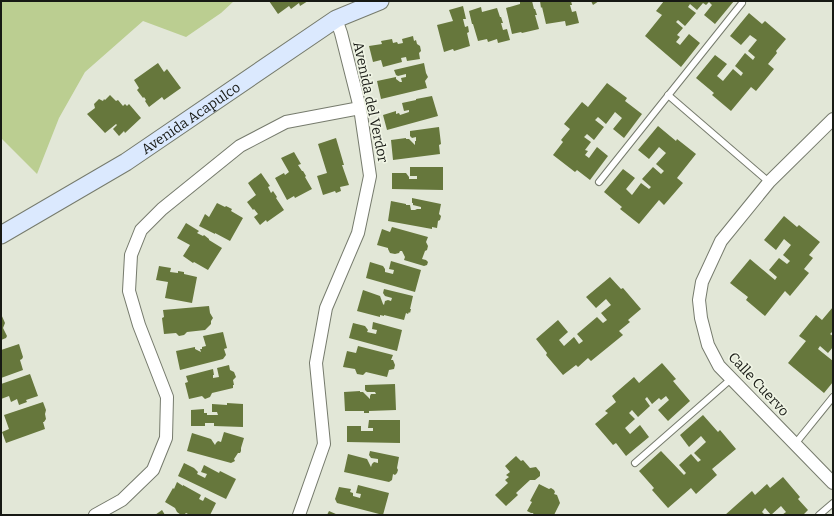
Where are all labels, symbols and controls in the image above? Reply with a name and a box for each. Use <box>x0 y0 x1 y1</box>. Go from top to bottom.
street label: Avenida del Verdor <box>349 40 392 164</box>
street label: Avenida Acapulco <box>138 79 244 158</box>
street label: Calle Cuervo <box>725 349 793 420</box>

